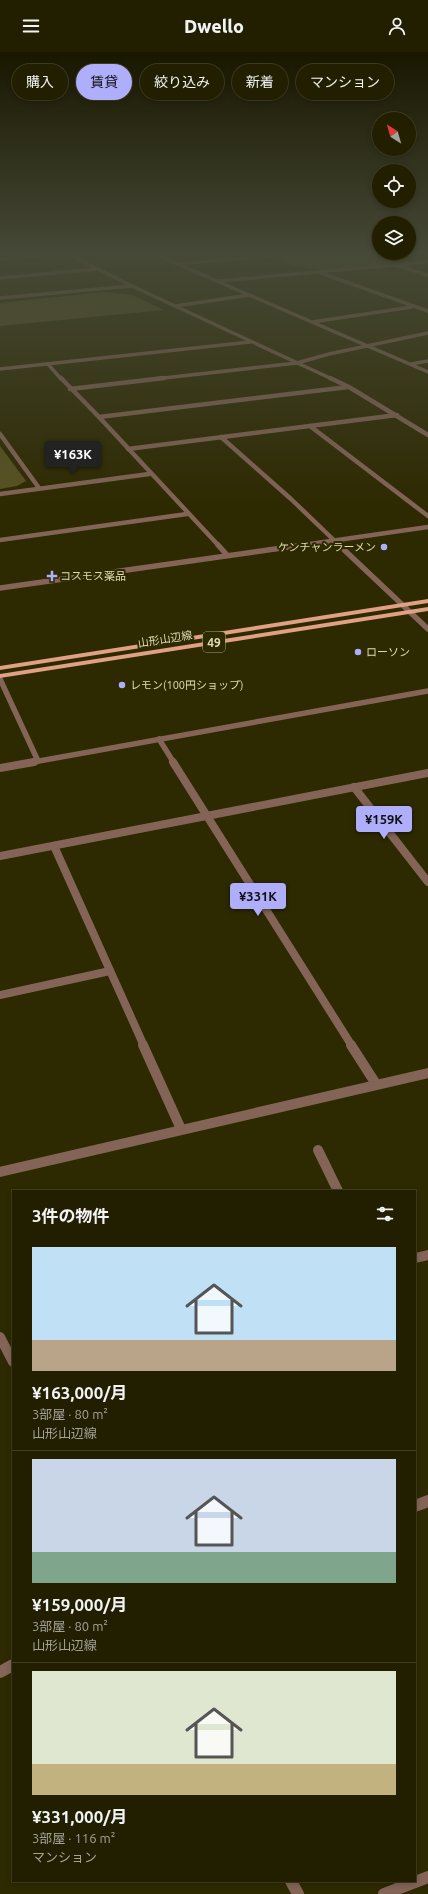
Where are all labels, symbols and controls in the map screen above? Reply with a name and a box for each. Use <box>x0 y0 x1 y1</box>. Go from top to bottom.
icon: menu <box>20 15 42 37</box>
icon: person <box>386 15 408 37</box>
text: Dwello <box>184 16 244 36</box>
chip: 購入 <box>12 64 68 100</box>
chip: 賃貸 <box>76 64 132 100</box>
chip: 絞り込み <box>140 64 224 100</box>
chip: 新着 <box>232 64 288 100</box>
chip: マンション <box>296 64 394 100</box>
north arrow <box>372 112 416 156</box>
map controls <box>372 112 416 260</box>
button: locate <box>372 164 416 208</box>
button: layers <box>372 216 416 260</box>
pin: ¥163K <box>45 441 101 475</box>
text: ¥163K <box>54 447 92 461</box>
place label: ケンチャンラーメン <box>278 541 376 553</box>
marker: ケンチャンラーメン <box>379 542 389 552</box>
place label: コスモス薬品 <box>60 570 126 582</box>
marker: コスモス薬品 <box>47 571 57 581</box>
street label: 山形山辺線 <box>137 629 193 649</box>
road number: 49 <box>203 632 225 652</box>
place label: ローソン <box>366 646 410 658</box>
marker: ローソン <box>353 647 363 657</box>
place label: レモン(100円ショップ) <box>130 679 244 692</box>
marker: レモン(100円ショップ) <box>117 680 127 690</box>
pin: ¥159K <box>356 806 412 840</box>
text: ¥159K <box>365 812 403 826</box>
pin: ¥331K <box>230 883 286 917</box>
text: ¥331K <box>239 889 277 903</box>
icon: filters <box>374 1203 396 1225</box>
text: 3件の物件 <box>32 1206 110 1225</box>
icon: home <box>178 1273 250 1345</box>
text: ¥163,000/月 <box>32 1383 127 1402</box>
text: 3部屋 · 80 m² <box>32 1407 108 1421</box>
text: 山形山辺線 <box>32 1426 97 1440</box>
icon: home <box>178 1485 250 1557</box>
text: ¥159,000/月 <box>32 1595 127 1614</box>
text: 3部屋 · 80 m² <box>32 1619 108 1633</box>
text: 山形山辺線 <box>32 1638 97 1652</box>
icon: home <box>178 1697 250 1769</box>
text: ¥331,000/月 <box>32 1807 127 1826</box>
text: 3部屋 · 116 m² <box>32 1831 115 1845</box>
text: マンション <box>32 1850 97 1864</box>

